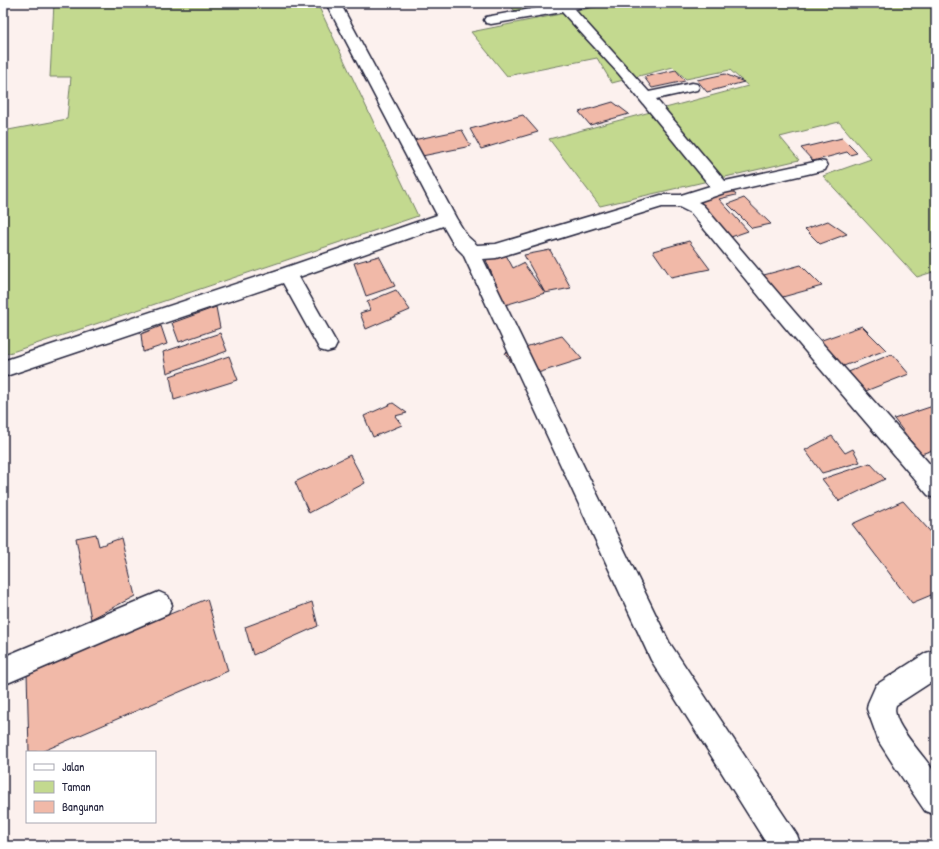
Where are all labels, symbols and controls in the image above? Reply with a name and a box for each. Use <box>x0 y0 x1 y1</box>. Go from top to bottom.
legend <box>26 751 156 823</box>
text: Jalan <box>62 758 84 775</box>
text: Taman <box>62 778 91 795</box>
text: Bangunan <box>62 798 104 815</box>

